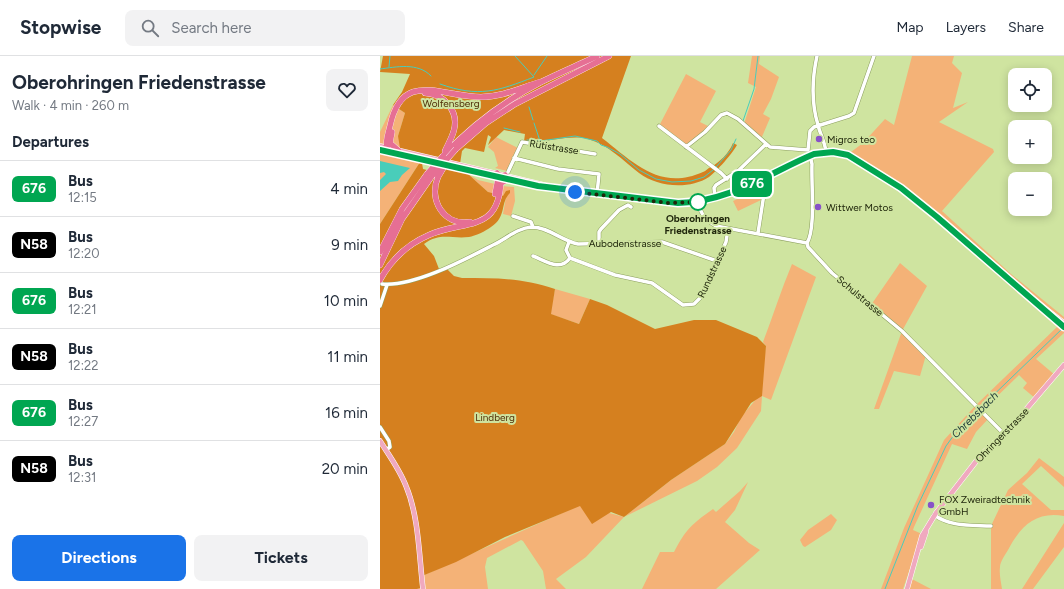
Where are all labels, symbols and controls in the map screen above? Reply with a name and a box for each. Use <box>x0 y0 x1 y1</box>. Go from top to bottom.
search box <box>125 10 405 46</box>
text: Stopwise <box>20 16 101 39</box>
icon: search <box>139 17 161 39</box>
text: Search here <box>171 19 251 37</box>
text: Map <box>896 19 924 36</box>
text: Layers <box>946 19 986 36</box>
text: Share <box>1008 19 1044 36</box>
map controls <box>1008 68 1052 216</box>
button: locate <box>1008 68 1052 112</box>
button: heart <box>326 69 368 111</box>
text: Oberohringen Friedenstrasse <box>12 71 266 94</box>
park label: Wolfensberg <box>422 97 480 110</box>
text: Walk · 4 min · 260 m <box>12 98 129 113</box>
button: + <box>1008 120 1052 164</box>
text: Departures <box>12 133 89 151</box>
place label: Migros teo <box>827 133 875 146</box>
marker: Migros teo <box>814 134 824 144</box>
street label: Rütistrasse <box>528 137 580 157</box>
line badge: 676 <box>729 171 775 197</box>
text: Bus <box>68 172 93 190</box>
button: − <box>1008 172 1052 216</box>
text: 676 <box>740 175 764 192</box>
text: 676 <box>22 180 46 197</box>
text: 4 min <box>330 180 368 198</box>
your location <box>565 182 585 202</box>
text: 12:15 <box>68 190 97 205</box>
marker: Oberohringen Friedenstrasse <box>689 193 707 211</box>
place label: Wittwer Motos <box>826 201 893 214</box>
marker: Wittwer Motos <box>813 202 823 212</box>
place label: Oberohringen Friedenstrasse <box>664 212 732 237</box>
text: Bus <box>68 228 93 246</box>
text: N58 <box>20 236 48 253</box>
text: 9 min <box>331 236 368 254</box>
street label: Aubodenstrasse <box>589 237 662 250</box>
street label: Rundstrasse <box>694 244 730 300</box>
text: 12:20 <box>68 246 100 261</box>
street label: Schulstrasse <box>834 273 886 320</box>
text: Bus <box>68 284 93 302</box>
text: 676 <box>22 292 46 309</box>
text: 10 min <box>324 292 368 310</box>
text: 12:21 <box>68 302 97 317</box>
text: Bus <box>68 340 93 358</box>
text: N58 <box>20 348 48 365</box>
text: 11 min <box>327 348 368 366</box>
text: 12:22 <box>68 358 98 373</box>
water label: Chrebsbach <box>949 389 1001 441</box>
text: Bus <box>68 396 93 414</box>
text: 676 <box>22 404 46 421</box>
text: 16 min <box>325 404 368 422</box>
street label: Ohringerstrasse <box>973 405 1032 465</box>
park label: Lindberg <box>475 411 515 424</box>
text: 12:27 <box>68 414 98 429</box>
text: Bus <box>68 452 93 470</box>
text: N58 <box>20 460 48 477</box>
text: 20 min <box>322 460 368 478</box>
text: 12:31 <box>68 470 96 485</box>
place label: FOX Zweiradtechnik GmbH <box>939 493 1030 518</box>
marker: FOX Zweiradtechnik GmbH <box>926 500 936 510</box>
button: Directions <box>12 535 186 581</box>
button: Tickets <box>194 535 368 581</box>

